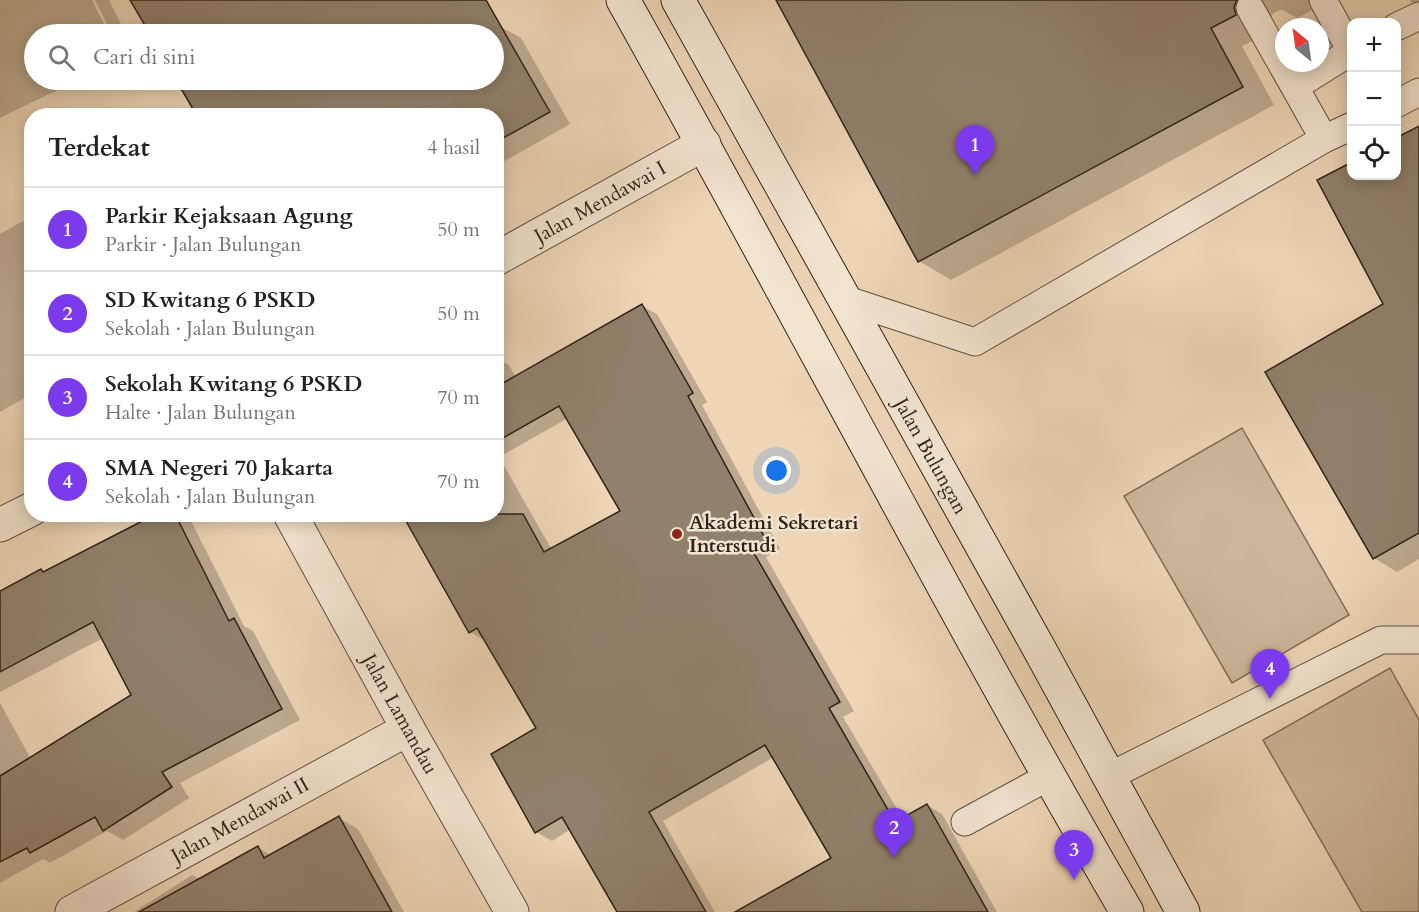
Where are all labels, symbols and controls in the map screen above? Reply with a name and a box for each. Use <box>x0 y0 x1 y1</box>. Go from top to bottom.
north arrow <box>1275 18 1329 72</box>
map controls <box>1347 18 1401 180</box>
button: + <box>1347 18 1401 72</box>
search box <box>24 24 504 90</box>
icon: search <box>45 41 78 74</box>
text: Cari di sini <box>93 42 196 72</box>
button: − <box>1347 72 1401 126</box>
pin: 1 <box>956 126 994 175</box>
button: locate <box>1347 126 1401 180</box>
text: Terdekat <box>48 130 150 165</box>
text: 4 hasil <box>427 134 480 161</box>
street label: Jalan Mendawai I <box>527 155 671 251</box>
text: Parkir Kejaksaan Agung <box>105 201 353 231</box>
text: 1 <box>62 216 73 243</box>
text: 50 m <box>437 216 480 243</box>
text: Parkir · Jalan Bulungan <box>105 231 301 258</box>
text: SD Kwitang 6 PSKD <box>105 285 315 315</box>
text: 2 <box>62 300 73 327</box>
text: 50 m <box>437 300 480 327</box>
text: Sekolah · Jalan Bulungan <box>105 315 315 342</box>
text: Sekolah Kwitang 6 PSKD <box>105 369 362 399</box>
text: 3 <box>62 384 73 411</box>
text: 70 m <box>437 384 480 411</box>
street label: Jalan Bulungan <box>886 390 974 520</box>
text: Halte · Jalan Bulungan <box>105 399 296 426</box>
text: SMA Negeri 70 Jakarta <box>105 453 333 483</box>
your location <box>762 456 791 485</box>
text: 4 <box>62 468 73 495</box>
text: 70 m <box>437 468 480 495</box>
text: Sekolah · Jalan Bulungan <box>105 483 315 510</box>
place label: Akademi Sekretari Interstudi <box>689 509 859 559</box>
marker: Akademi Sekretari Interstudi <box>670 527 684 541</box>
street label: Jalan Lamandau <box>354 646 444 779</box>
pin: 4 <box>1250 650 1290 699</box>
street label: Jalan Mendawai II <box>164 771 314 871</box>
pin: 2 <box>874 808 914 858</box>
pin: 3 <box>1054 830 1094 880</box>

